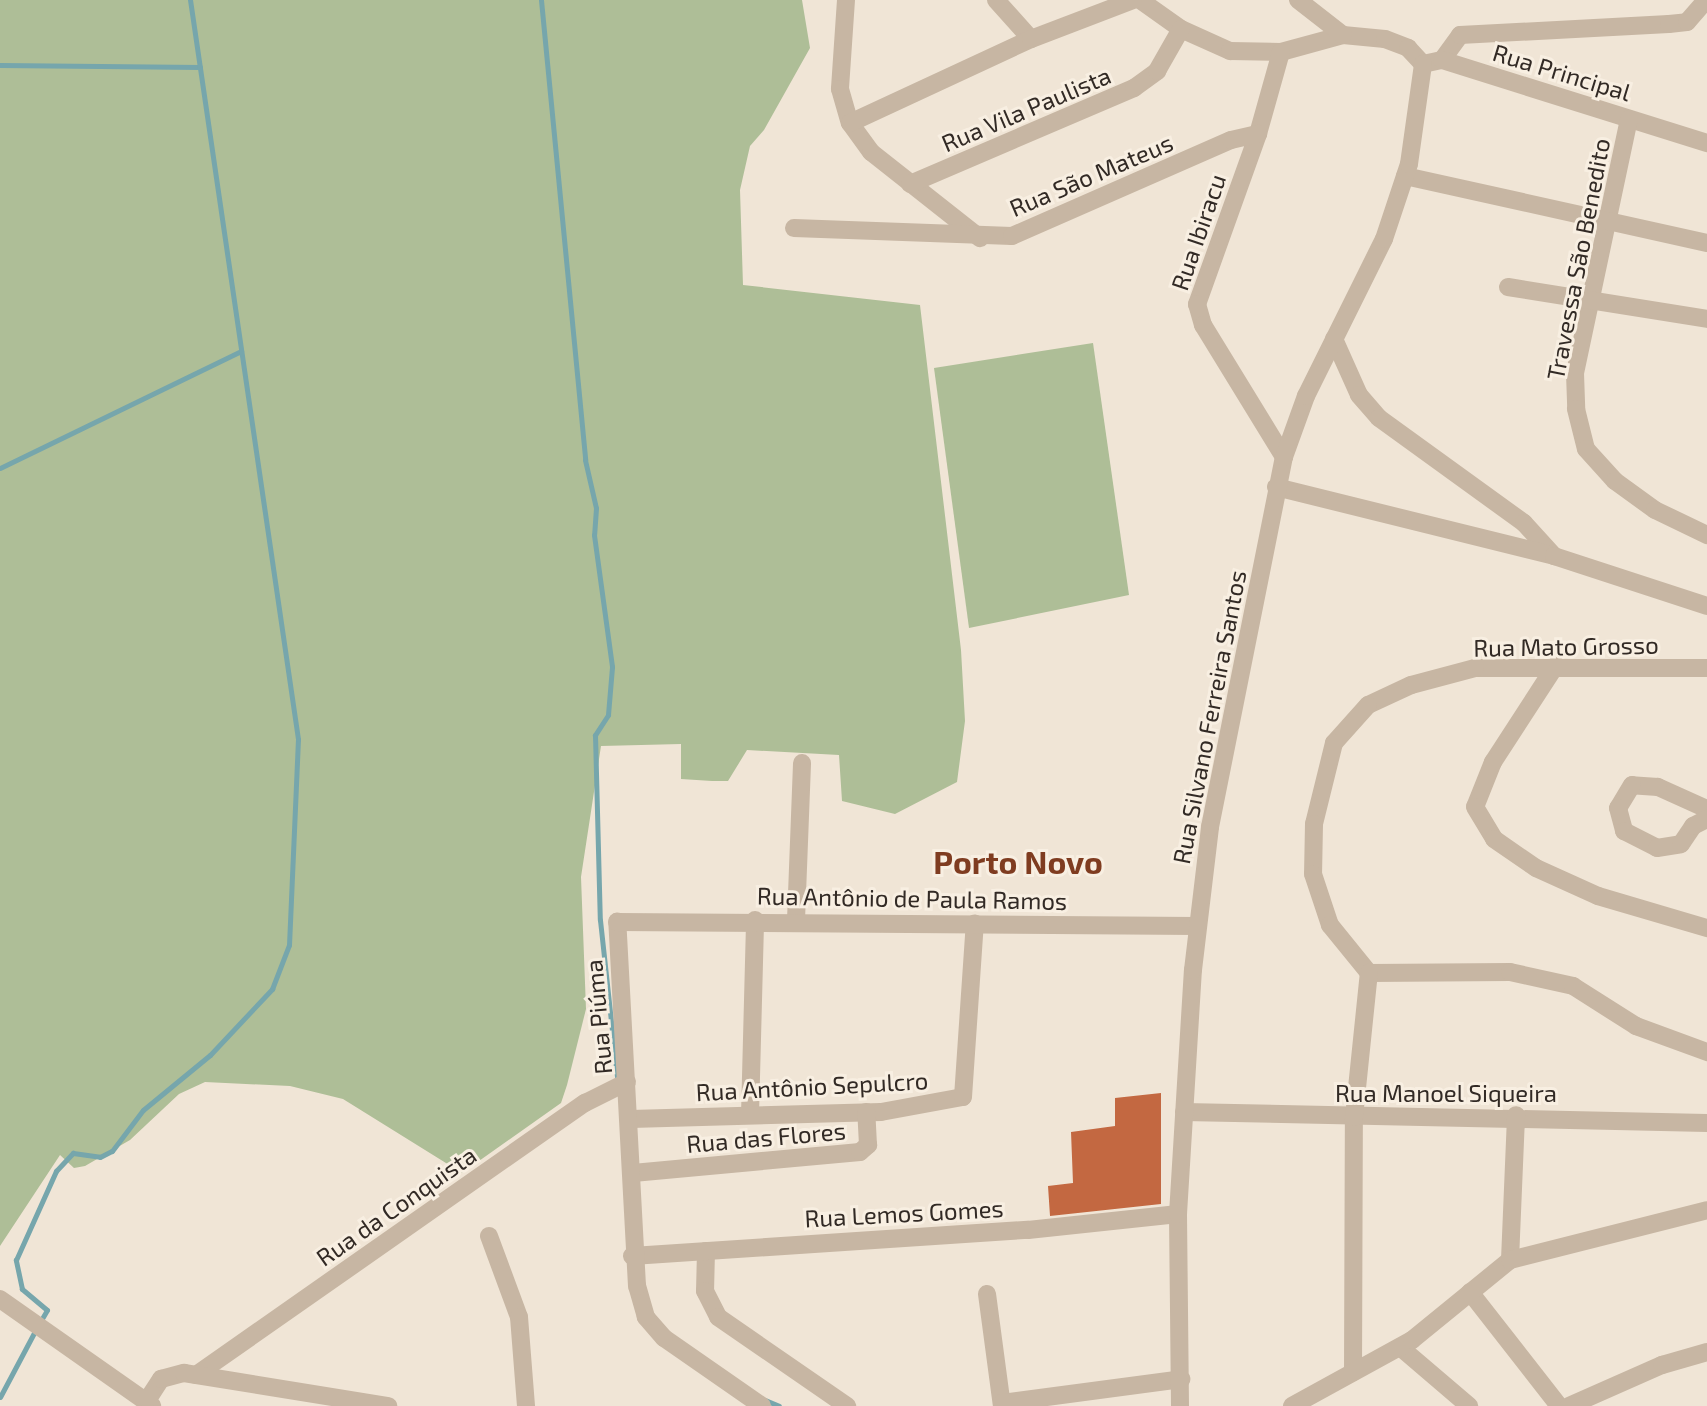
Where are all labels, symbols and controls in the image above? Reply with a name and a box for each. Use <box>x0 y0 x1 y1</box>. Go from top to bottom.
street label: Rua Principal <box>1490 37 1634 107</box>
street label: Rua Vila Paulista <box>937 60 1115 158</box>
street label: Rua São Mateus <box>1005 128 1177 222</box>
street label: Travessa São Benedito <box>1540 136 1616 382</box>
street label: Rua Ibiracu <box>1165 170 1231 294</box>
street label: Rua Silvano Ferreira Santos <box>1166 568 1252 866</box>
street label: Rua Mato Grosso <box>1473 630 1659 662</box>
district label: Porto Novo <box>933 842 1103 880</box>
street label: Rua Antônio de Paula Ramos <box>756 881 1068 915</box>
street label: Rua Piúma <box>579 958 617 1076</box>
street label: Rua Antônio Sepulcro <box>695 1066 929 1106</box>
street label: Rua Manoel Siqueira <box>1335 1079 1557 1107</box>
street label: Rua das Flores <box>685 1116 847 1158</box>
street label: Rua da Conquista <box>311 1140 481 1272</box>
street label: Rua Lemos Gomes <box>804 1193 1004 1233</box>

